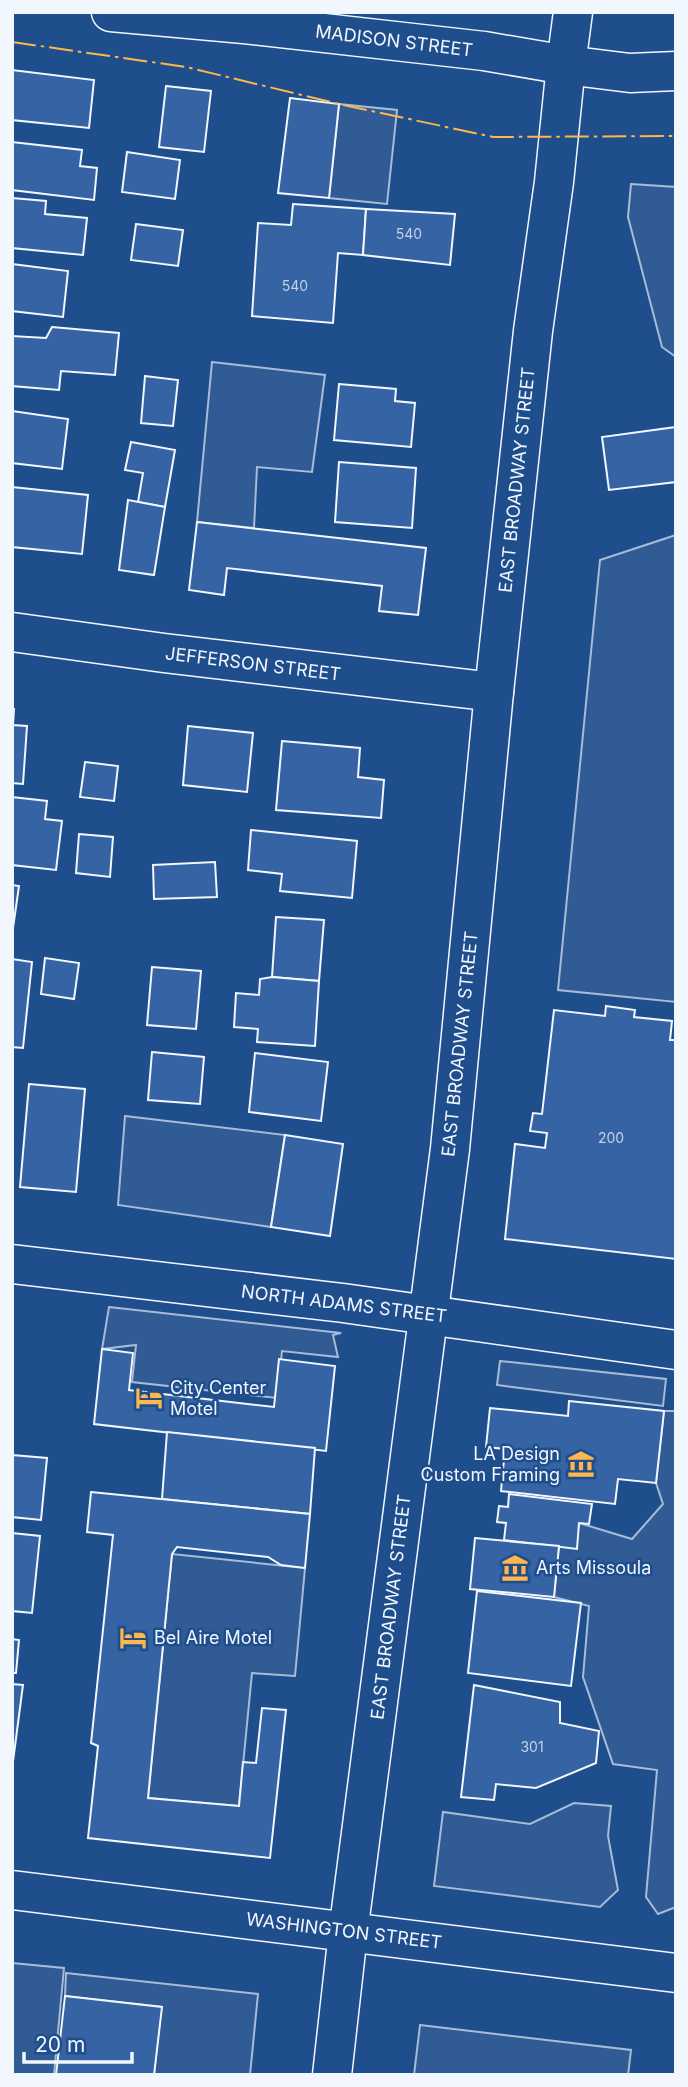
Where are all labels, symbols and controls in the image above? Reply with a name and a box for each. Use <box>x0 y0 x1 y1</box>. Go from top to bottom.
street label: MADISON STREET <box>314 20 474 61</box>
house number: 540 <box>396 225 422 242</box>
house number: 540 <box>282 277 308 294</box>
street label: EAST BROADWAY STREET <box>494 366 539 594</box>
street label: JEFFERSON STREET <box>164 642 342 685</box>
street label: EAST BROADWAY STREET <box>437 930 482 1158</box>
house number: 200 <box>598 1129 624 1146</box>
street label: NORTH ADAMS STREET <box>240 1280 448 1327</box>
place label: City Center Motel <box>170 1377 266 1419</box>
hotel icon: City Center Motel <box>134 1383 164 1413</box>
place label: LA Design Custom Framing <box>421 1443 560 1485</box>
museum icon: LA Design Custom Framing <box>566 1449 596 1479</box>
street label: EAST BROADWAY STREET <box>366 1493 415 1721</box>
museum icon: Arts Missoula <box>500 1553 530 1583</box>
place label: Arts Missoula <box>536 1557 651 1578</box>
hotel icon: Bel Aire Motel <box>118 1623 148 1653</box>
place label: Bel Aire Motel <box>154 1627 272 1648</box>
house number: 301 <box>520 1738 544 1755</box>
street label: WASHINGTON STREET <box>245 1908 443 1953</box>
scale bar <box>24 2021 133 2064</box>
text: 20 m <box>35 2032 85 2057</box>

